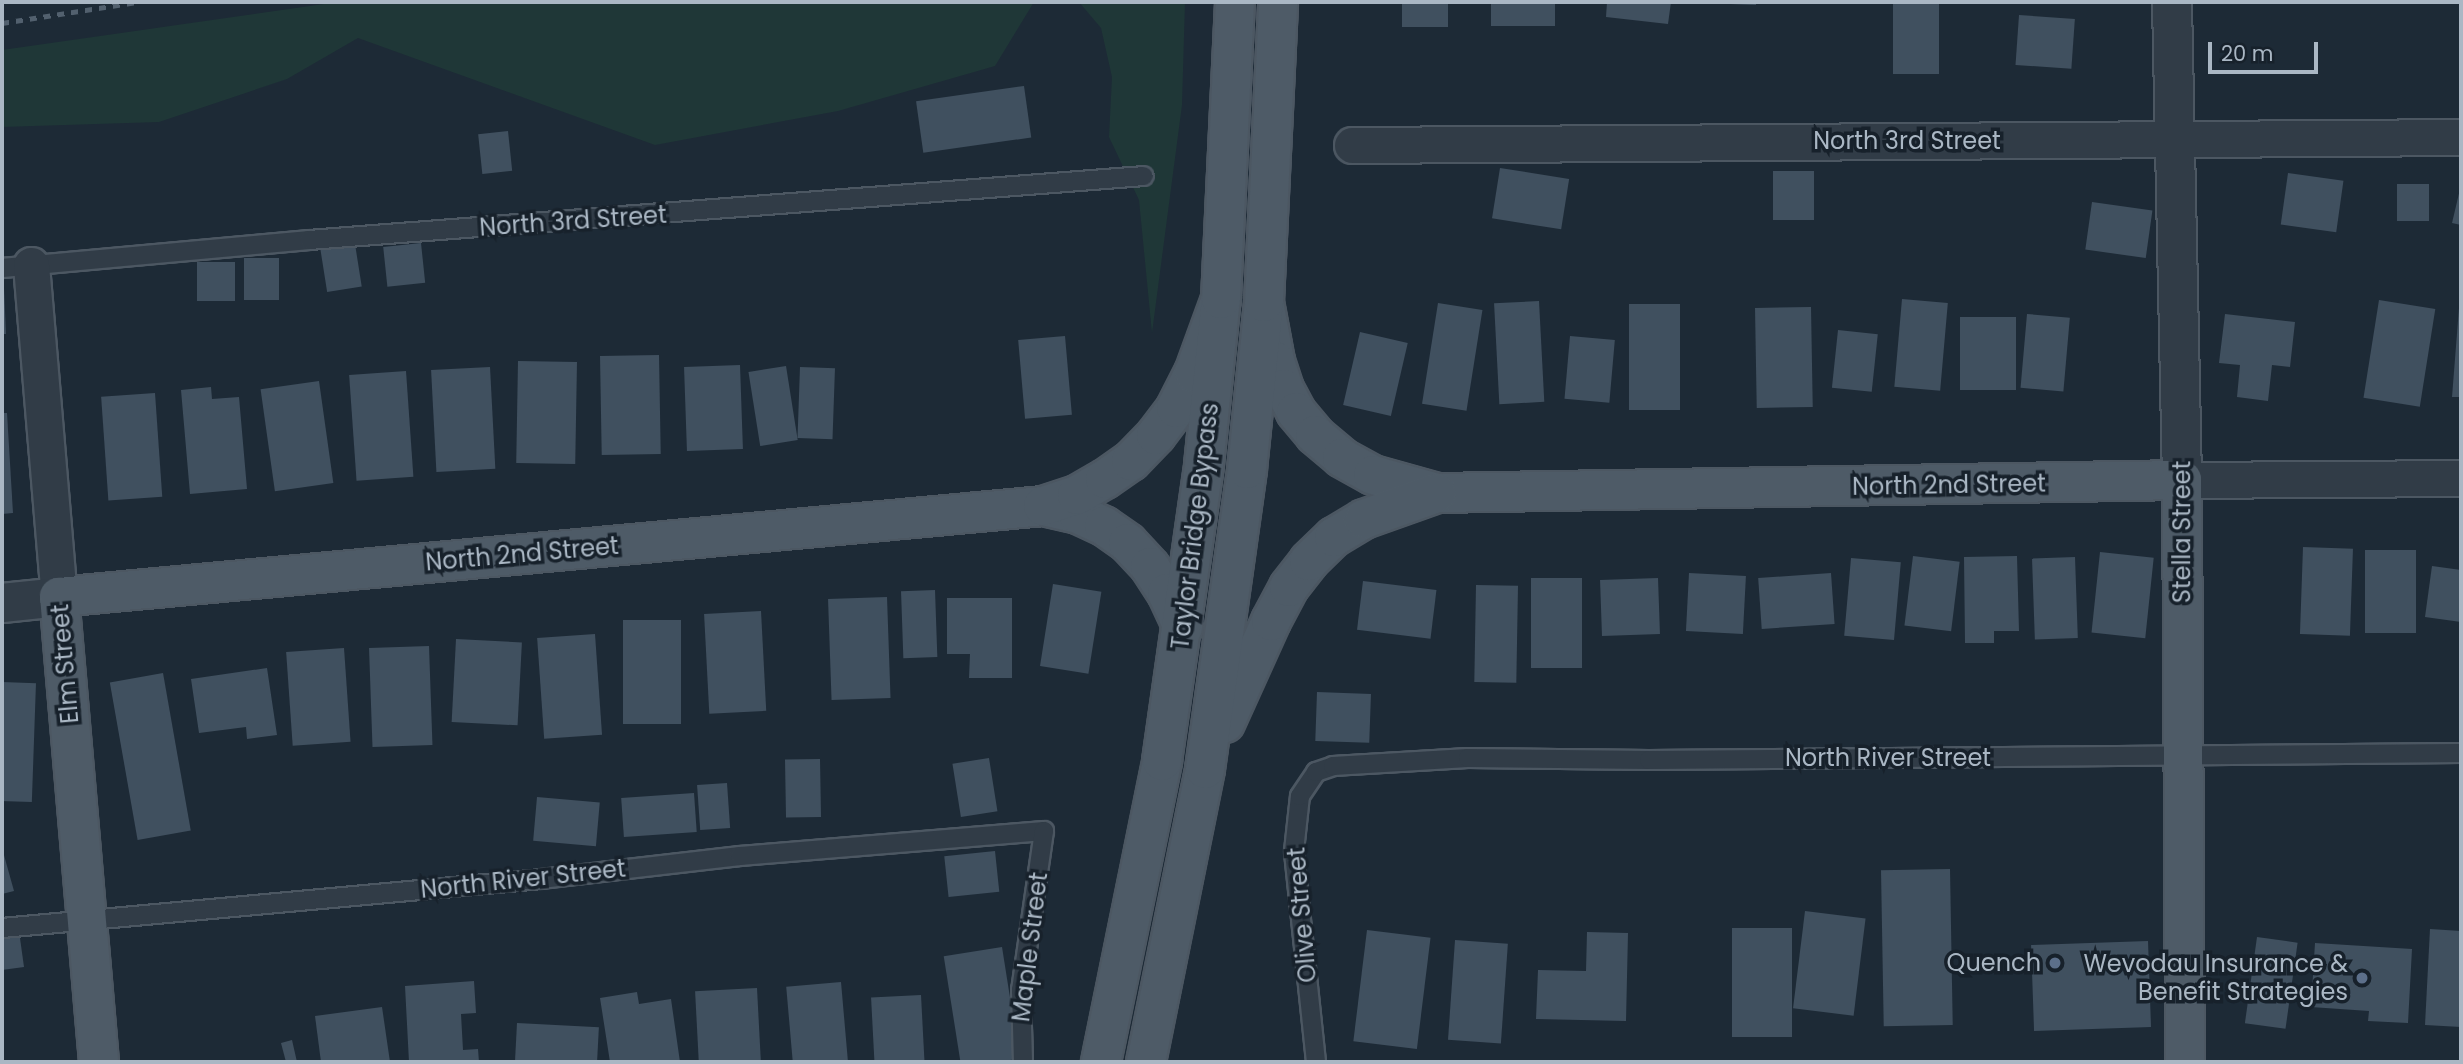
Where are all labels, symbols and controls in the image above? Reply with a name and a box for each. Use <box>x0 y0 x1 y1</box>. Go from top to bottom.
scale bar <box>2211 28 2321 72</box>
text: 20 m <box>2221 39 2274 68</box>
street label: North 3rd Street <box>1813 127 2001 155</box>
street label: North 3rd Street <box>478 200 668 242</box>
street label: Taylor Bridge Bypass <box>1166 401 1224 651</box>
street label: Stella Street <box>2168 461 2196 603</box>
street label: North 2nd Street <box>1852 469 2046 501</box>
street label: North 2nd Street <box>424 531 620 577</box>
street label: Elm Street <box>45 603 85 725</box>
street label: North River Street <box>1785 744 1991 772</box>
street label: Olive Street <box>1282 846 1322 984</box>
street label: North River Street <box>419 854 627 904</box>
street label: Maple Street <box>1007 871 1053 1023</box>
place label: Quench <box>1947 949 2041 977</box>
place label: Wevodau Insurance & Benefit Strategies <box>2083 950 2348 1006</box>
marker: Quench <box>2047 955 2063 971</box>
marker: Wevodau Insurance & Benefit Strategies <box>2354 970 2370 986</box>

